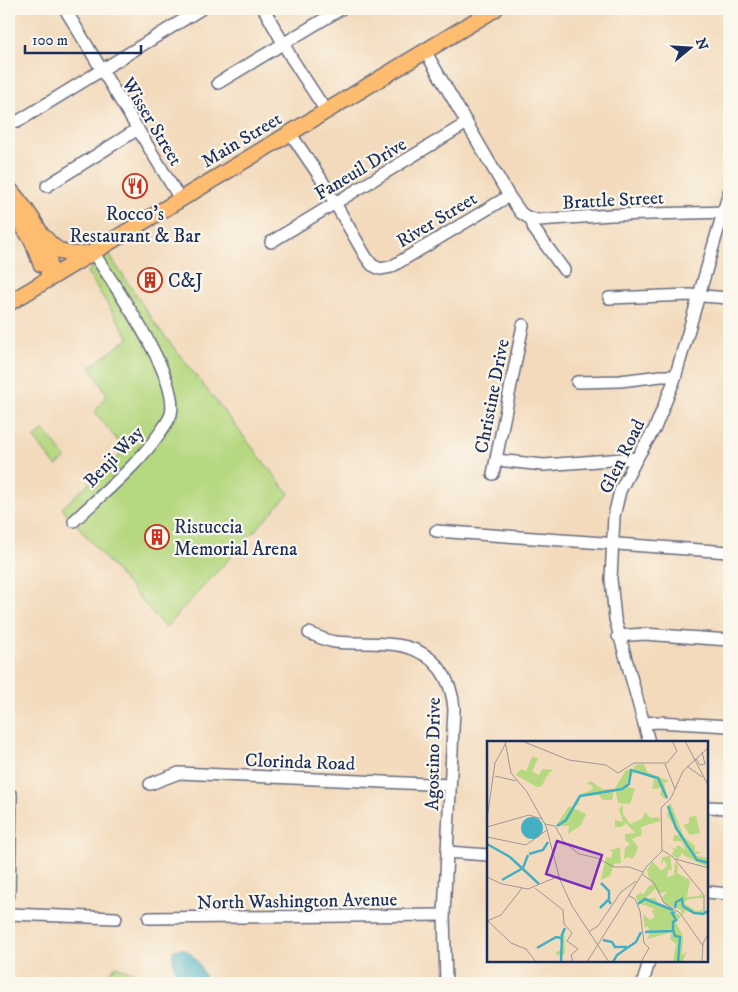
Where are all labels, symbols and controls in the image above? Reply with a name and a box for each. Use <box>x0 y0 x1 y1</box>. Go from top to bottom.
scale bar <box>25 22 141 54</box>
north arrow <box>666 22 716 72</box>
text: 100 m <box>32 31 68 50</box>
text: N <box>691 36 712 53</box>
street label: Wisser Street <box>116 73 187 170</box>
street label: Main Street <box>198 107 286 173</box>
street label: Faneuil Drive <box>311 133 411 206</box>
restaurant icon: Rocco's Restaurant & Bar <box>122 173 148 199</box>
street label: Brattle Street <box>562 186 664 215</box>
street label: River Street <box>392 187 481 253</box>
place label: Rocco's Restaurant & Bar <box>69 203 201 248</box>
building icon: C&J <box>137 267 163 293</box>
place label: C&J <box>168 270 203 293</box>
street label: Christine Drive <box>470 337 515 455</box>
street label: Glen Road <box>594 415 650 498</box>
street label: Benji Way <box>79 421 150 493</box>
place label: Ristuccia Memorial Arena <box>174 516 297 561</box>
building icon: Ristuccia Memorial Arena <box>144 524 170 550</box>
street label: Agostino Drive <box>421 697 446 811</box>
inset map <box>487 741 708 962</box>
street label: Clorinda Road <box>244 749 356 776</box>
street label: North Washington Avenue <box>197 888 398 915</box>

